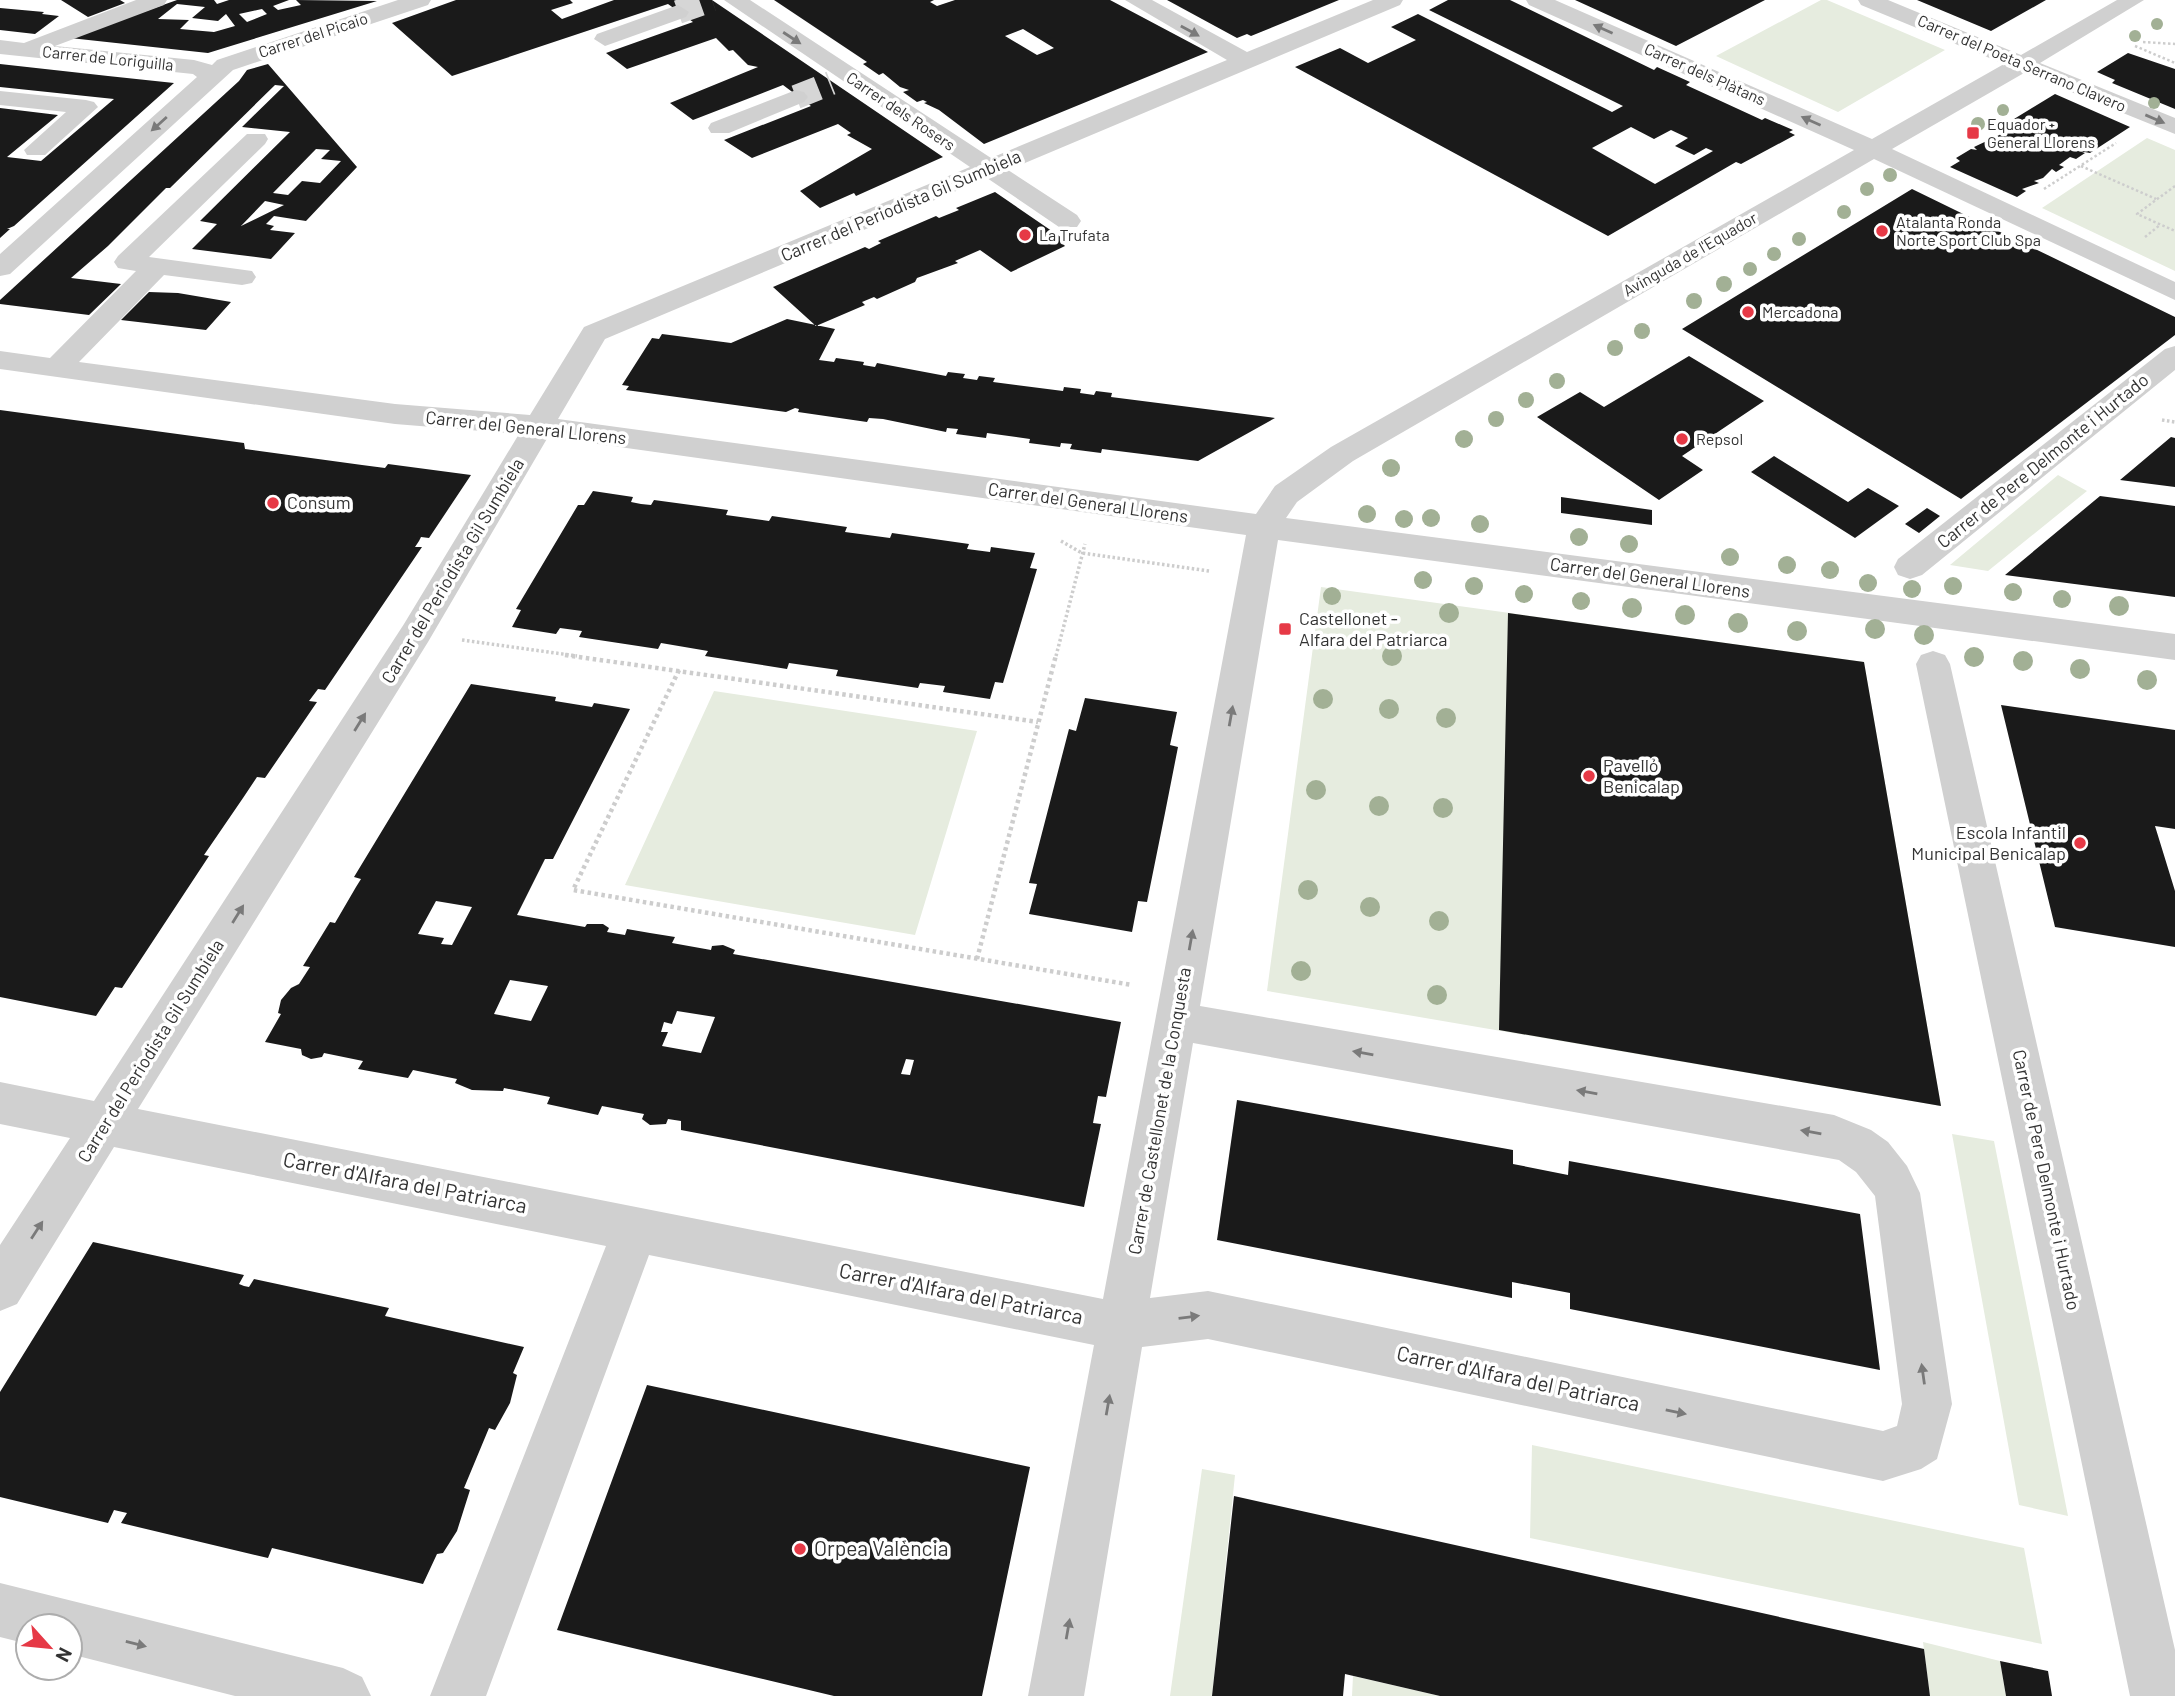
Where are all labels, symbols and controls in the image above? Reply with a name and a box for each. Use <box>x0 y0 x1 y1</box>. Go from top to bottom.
street label: Carrer del Picaio <box>256 8 370 61</box>
street label: Carrer del Poeta Serrano Clavero <box>1915 10 2129 115</box>
one-way arrow <box>1593 23 1613 35</box>
one-way arrow <box>1181 25 1200 37</box>
one-way arrow <box>782 31 802 44</box>
street label: Carrer dels Plàtans <box>1642 38 1769 109</box>
street label: Carrer de Loriguilla <box>42 41 175 74</box>
street label: Carrer dels Rosers <box>843 67 959 154</box>
one-way arrow <box>2145 113 2165 125</box>
place label: Equador - General Llorens <box>1987 114 2095 151</box>
one-way arrow <box>1801 115 1821 127</box>
one-way arrow <box>151 116 168 132</box>
marker: Equador - General Llorens <box>1965 125 1981 141</box>
street label: Carrer del Periodista Gil Sumbiela <box>777 144 1024 266</box>
street label: Avinguda de l'Equador <box>1619 207 1760 300</box>
place label: Atalanta Ronda Norte Sport Club Spa <box>1896 212 2041 249</box>
marker: Atalanta Ronda Norte Sport Club Spa <box>1874 223 1890 239</box>
place label: La Trufata <box>1039 225 1110 244</box>
marker: La Trufata <box>1017 227 1033 243</box>
place label: Mercadona <box>1762 302 1838 321</box>
marker: Mercadona <box>1740 304 1756 320</box>
street label: Carrer de Pere Delmonte i Hurtado <box>1932 368 2153 552</box>
street label: Carrer del General Llorens <box>425 406 628 448</box>
place label: Repsol <box>1696 429 1743 448</box>
marker: Repsol <box>1674 431 1690 447</box>
street label: Carrer del Periodista Gil Sumbiela <box>376 454 528 687</box>
street label: Carrer del General Llorens <box>987 477 1190 527</box>
place label: Consum <box>287 491 351 513</box>
marker: Consum <box>265 495 281 511</box>
street label: Carrer del General Llorens <box>1549 552 1752 602</box>
place label: Castellonet - Alfara del Patriarca <box>1299 607 1447 650</box>
marker: Castellonet - Alfara del Patriarca <box>1277 621 1293 637</box>
one-way arrow <box>1226 705 1237 727</box>
one-way arrow <box>354 712 367 731</box>
place label: Pavelló Benicalap <box>1603 754 1680 797</box>
marker: Pavelló Benicalap <box>1581 768 1597 784</box>
place label: Escola Infantil Municipal Benicalap <box>1911 821 2066 864</box>
marker: Escola Infantil Municipal Benicalap <box>2072 835 2088 851</box>
one-way arrow <box>232 904 245 924</box>
one-way arrow <box>1185 929 1196 951</box>
street label: Carrer del Periodista Gil Sumbiela <box>72 935 228 1166</box>
street label: Carrer de Castellonet de la Conquesta <box>1123 965 1195 1256</box>
one-way arrow <box>1352 1047 1374 1058</box>
street label: Carrer de Pere Delmonte i Hurtado <box>2009 1048 2085 1312</box>
one-way arrow <box>1576 1086 1598 1097</box>
one-way arrow <box>1800 1126 1822 1137</box>
street label: Carrer d'Alfara del Patriarca <box>281 1146 529 1217</box>
one-way arrow <box>30 1220 43 1239</box>
street label: Carrer d'Alfara del Patriarca <box>837 1257 1085 1328</box>
one-way arrow <box>1178 1312 1200 1323</box>
street label: Carrer d'Alfara del Patriarca <box>1395 1340 1642 1416</box>
one-way arrow <box>1917 1362 1928 1384</box>
one-way arrow <box>1103 1394 1114 1416</box>
one-way arrow <box>1665 1407 1687 1418</box>
place label: Orpea València <box>814 1535 948 1560</box>
marker: Orpea València <box>792 1541 808 1557</box>
north arrow <box>14 1612 84 1682</box>
one-way arrow <box>1063 1618 1074 1640</box>
one-way arrow <box>125 1639 147 1650</box>
text: N <box>51 1644 78 1666</box>

